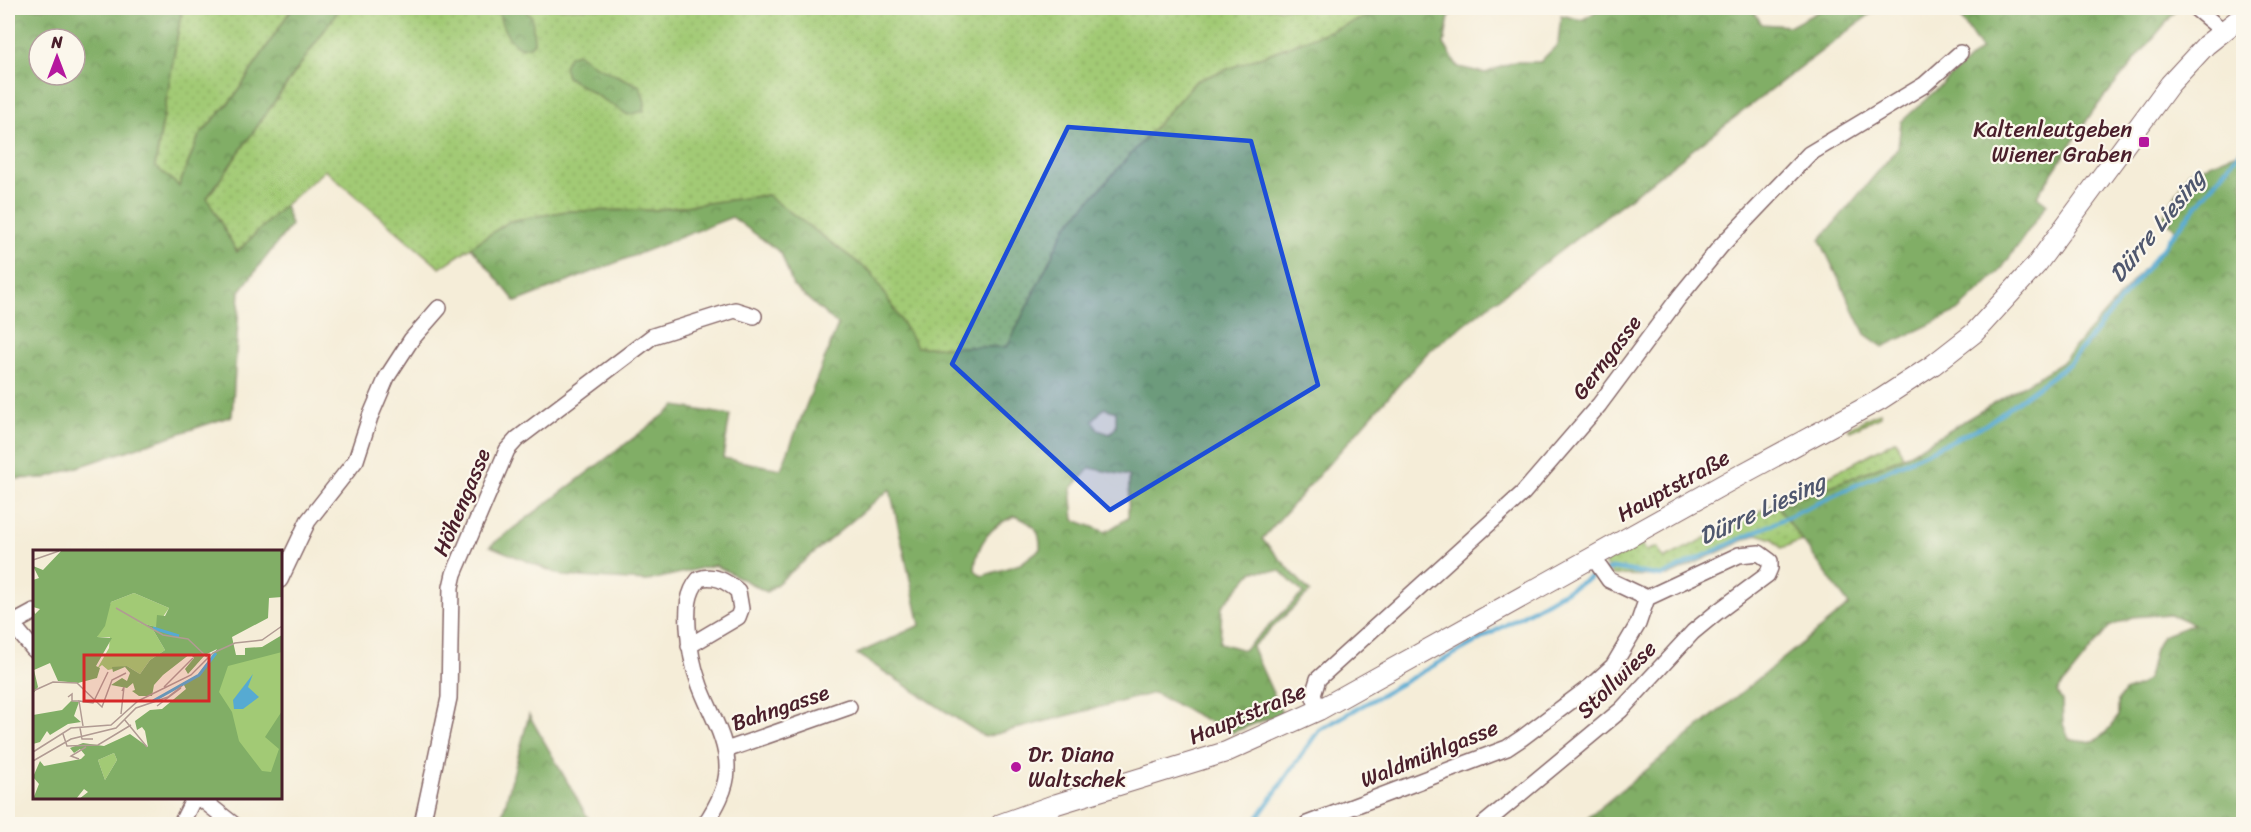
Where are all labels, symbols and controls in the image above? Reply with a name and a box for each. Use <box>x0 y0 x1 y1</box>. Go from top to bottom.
north arrow <box>27 27 87 87</box>
text: N <box>50 28 63 57</box>
place label: Kaltenleutgeben Wiener Graben <box>1973 110 2132 174</box>
marker: Kaltenleutgeben Wiener Graben <box>2137 135 2151 149</box>
water label: Dürre Liesing <box>2098 158 2218 292</box>
street label: Gerngasse <box>1561 306 1652 409</box>
street label: Hauptstraße <box>1609 438 1737 533</box>
street label: Höhengasse <box>421 442 502 562</box>
water label: Dürre Liesing <box>1691 460 1835 557</box>
inset map <box>33 550 282 799</box>
street label: Stollwiese <box>1567 630 1666 728</box>
street label: Hauptstraße <box>1182 671 1312 756</box>
street label: Bahngasse <box>726 672 835 742</box>
street label: Waldmühlgasse <box>1354 708 1504 799</box>
place label: Dr. Diana Waltschek <box>1028 735 1126 799</box>
marker: Dr. Diana Waltschek <box>1009 760 1023 774</box>

